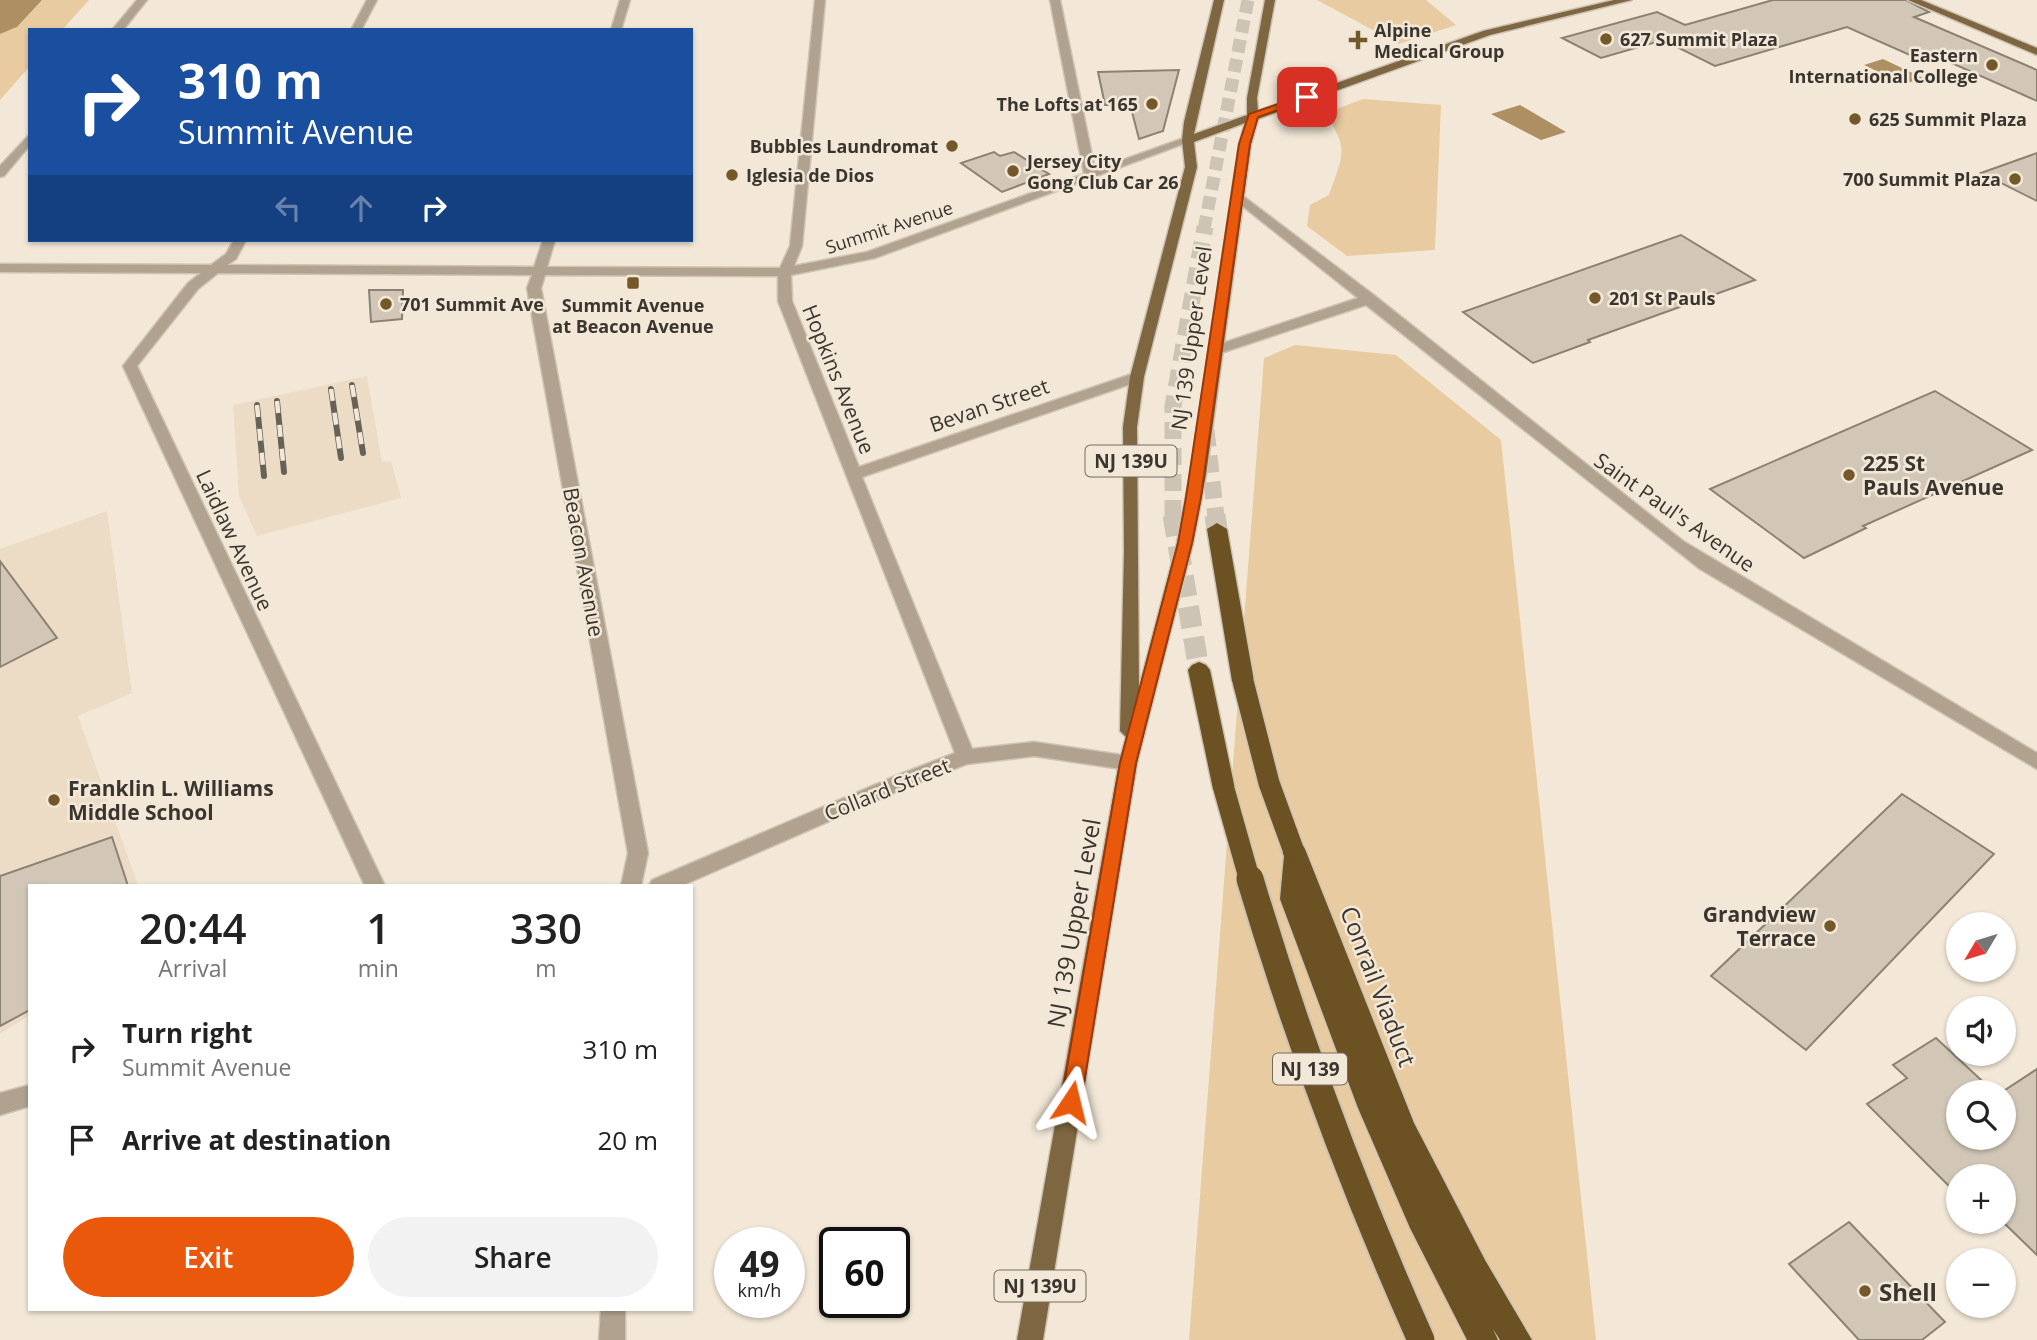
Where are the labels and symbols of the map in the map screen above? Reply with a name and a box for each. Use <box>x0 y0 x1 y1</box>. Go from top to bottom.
place label: Alpine Medical Group <box>1374 18 1504 63</box>
place label: 627 Summit Plaza <box>1620 27 1778 51</box>
marker: Alpine Medical Group <box>1348 30 1368 50</box>
marker: 627 Summit Plaza <box>1598 31 1614 47</box>
place label: Eastern International College <box>1789 43 1978 88</box>
marker: Eastern International College <box>1984 57 2000 73</box>
pin <box>1277 67 1337 127</box>
place label: The Lofts at 165 <box>996 92 1138 116</box>
marker: The Lofts at 165 <box>1144 96 1160 112</box>
place label: 625 Summit Plaza <box>1869 107 2027 131</box>
marker: 625 Summit Plaza <box>1847 111 1863 127</box>
place label: Bubbles Laundromat <box>750 134 938 158</box>
marker: Bubbles Laundromat <box>944 138 960 154</box>
place label: Jersey City Gong Club Car 26 <box>1025 149 1179 194</box>
place label: Iglesia de Dios <box>746 163 874 187</box>
marker: Jersey City Gong Club Car 26 <box>1005 163 1021 179</box>
marker: Iglesia de Dios <box>724 167 740 183</box>
place label: 700 Summit Plaza <box>1843 167 2001 191</box>
marker: 700 Summit Plaza <box>2007 171 2023 187</box>
street label: Summit Avenue <box>822 195 956 259</box>
street label: NJ 139 Upper Level <box>1164 244 1218 432</box>
marker: Summit Avenue at Beacon Avenue <box>625 275 641 291</box>
place label: 201 St Pauls <box>1609 286 1715 310</box>
marker: 201 St Pauls <box>1587 290 1603 306</box>
place label: 701 Summit Ave <box>400 292 544 316</box>
place label: Summit Avenue at Beacon Avenue <box>552 293 714 338</box>
marker: 701 Summit Ave <box>378 296 394 312</box>
street label: Hopkins Avenue <box>796 300 882 458</box>
street label: Bevan Street <box>926 371 1052 439</box>
road number: NJ 139U <box>1086 446 1176 476</box>
street label: Saint Paul's Avenue <box>1589 446 1761 578</box>
place label: 225 St Pauls Avenue <box>1863 449 2004 501</box>
street label: Laidlaw Avenue <box>190 465 280 615</box>
marker: 225 St Pauls Avenue <box>1841 467 1857 483</box>
street label: Beacon Avenue <box>557 485 611 639</box>
street label: Collard Street <box>820 751 954 827</box>
place label: Franklin L. Williams Middle School <box>68 774 274 826</box>
marker: Franklin L. Williams Middle School <box>46 792 62 808</box>
street label: NJ 139 Upper Level <box>1038 816 1108 1030</box>
place label: Grandview Terrace <box>1703 900 1816 952</box>
street label: Conrail Viaduct <box>1333 901 1425 1071</box>
north arrow <box>1946 912 2016 982</box>
marker: Grandview Terrace <box>1822 918 1838 934</box>
road number: NJ 139 <box>1273 1054 1347 1084</box>
position arrow <box>1034 1065 1108 1139</box>
speed limit sign: 60 <box>819 1227 910 1318</box>
road number: NJ 139U <box>995 1270 1086 1302</box>
place label: Shell <box>1879 1275 1937 1308</box>
marker: Shell <box>1857 1283 1873 1299</box>

